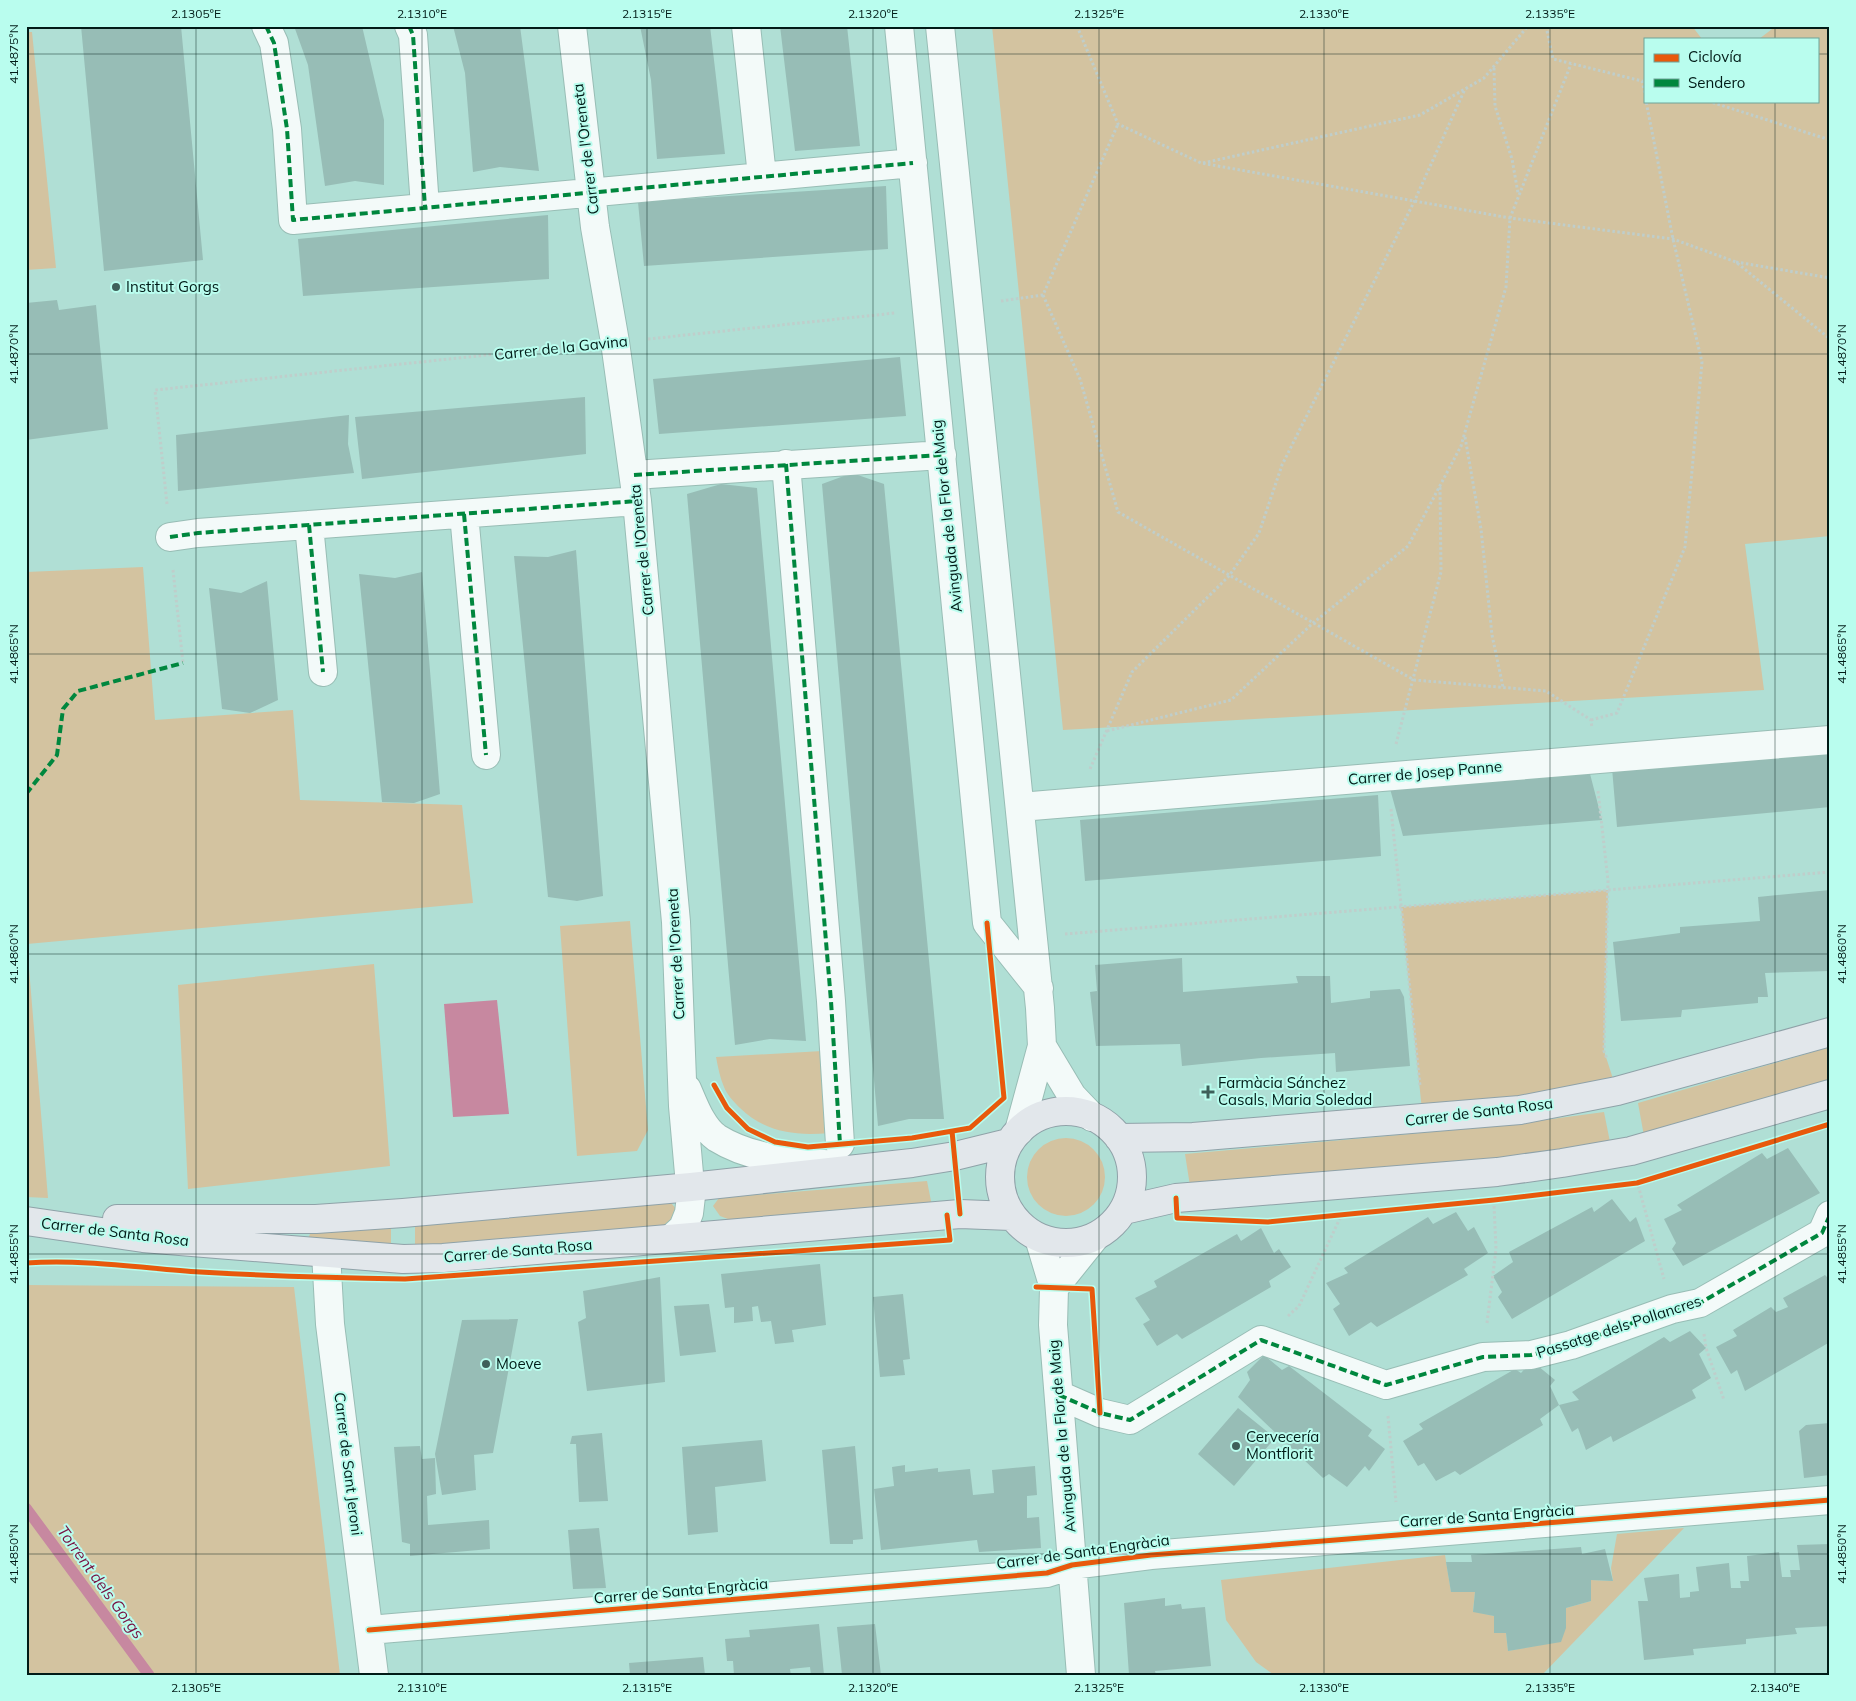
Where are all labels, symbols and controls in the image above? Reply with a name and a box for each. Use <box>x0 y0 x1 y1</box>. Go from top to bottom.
text: 2.1305°E <box>171 6 221 21</box>
text: 2.1310°E <box>397 6 447 21</box>
text: 2.1315°E <box>622 6 672 21</box>
text: 2.1320°E <box>848 6 898 21</box>
text: 2.1325°E <box>1074 6 1124 21</box>
text: 2.1330°E <box>1299 6 1349 21</box>
text: 2.1335°E <box>1525 6 1575 21</box>
text: 41.4875°N <box>6 24 21 84</box>
legend <box>1644 38 1818 102</box>
text: Ciclovía <box>1688 47 1742 66</box>
text: Sendero <box>1688 73 1745 92</box>
street label: Carrer de l'Oreneta <box>568 83 603 216</box>
place label: Institut Gorgs <box>126 277 219 296</box>
marker: Institut Gorgs <box>110 281 122 293</box>
text: 41.4870°N <box>6 324 21 384</box>
text: 41.4870°N <box>1834 324 1849 384</box>
street label: Carrer de la Gavina <box>493 331 629 364</box>
street label: Avinguda de la Flor de Maig <box>927 419 966 613</box>
street label: Carrer de l'Oreneta <box>625 484 658 616</box>
text: 41.4865°N <box>6 624 21 684</box>
text: 41.4865°N <box>1834 624 1849 684</box>
street label: Carrer de Josep Panne <box>1347 756 1503 789</box>
street label: Carrer de l'Oreneta <box>663 888 688 1020</box>
text: 41.4860°N <box>6 924 21 984</box>
text: 41.4860°N <box>1834 924 1849 984</box>
place label: Farmàcia Sánchez Casals, Maria Soledad <box>1218 1073 1372 1109</box>
marker: Farmàcia Sánchez Casals, Maria Soledad <box>1202 1086 1214 1098</box>
street label: Carrer de Santa Rosa <box>1404 1093 1554 1130</box>
street label: Carrer de Santa Rosa <box>40 1213 190 1250</box>
text: 41.4855°N <box>6 1224 21 1284</box>
text: 41.4855°N <box>1834 1224 1849 1284</box>
street label: Carrer de Santa Rosa <box>443 1235 593 1266</box>
street label: Passatge dels Pollancres <box>1534 1291 1704 1362</box>
street label: Avinguda de la Flor de Maig <box>1044 1339 1079 1533</box>
place label: Moeve <box>496 1354 542 1373</box>
marker: Moeve <box>480 1358 492 1370</box>
street label: Carrer de Sant Jeroni <box>330 1391 367 1537</box>
place label: Cervecería Montflorit <box>1246 1427 1319 1463</box>
marker: Cervecería Montflorit <box>1230 1440 1242 1452</box>
street label: Carrer de Santa Engràcia <box>1399 1500 1575 1531</box>
water label: Torrent dels Gorgs <box>53 1521 149 1643</box>
text: 41.4850°N <box>6 1524 21 1584</box>
text: 41.4850°N <box>1834 1524 1849 1584</box>
street label: Carrer de Santa Engràcia <box>995 1530 1171 1573</box>
street label: Carrer de Santa Engràcia <box>593 1573 769 1608</box>
text: 2.1305°E <box>171 1680 221 1695</box>
text: 2.1310°E <box>397 1680 447 1695</box>
text: 2.1315°E <box>622 1680 672 1695</box>
text: 2.1320°E <box>848 1680 898 1695</box>
text: 2.1325°E <box>1074 1680 1124 1695</box>
text: 2.1330°E <box>1299 1680 1349 1695</box>
text: 2.1335°E <box>1525 1680 1575 1695</box>
text: 2.1340°E <box>1750 1680 1800 1695</box>

